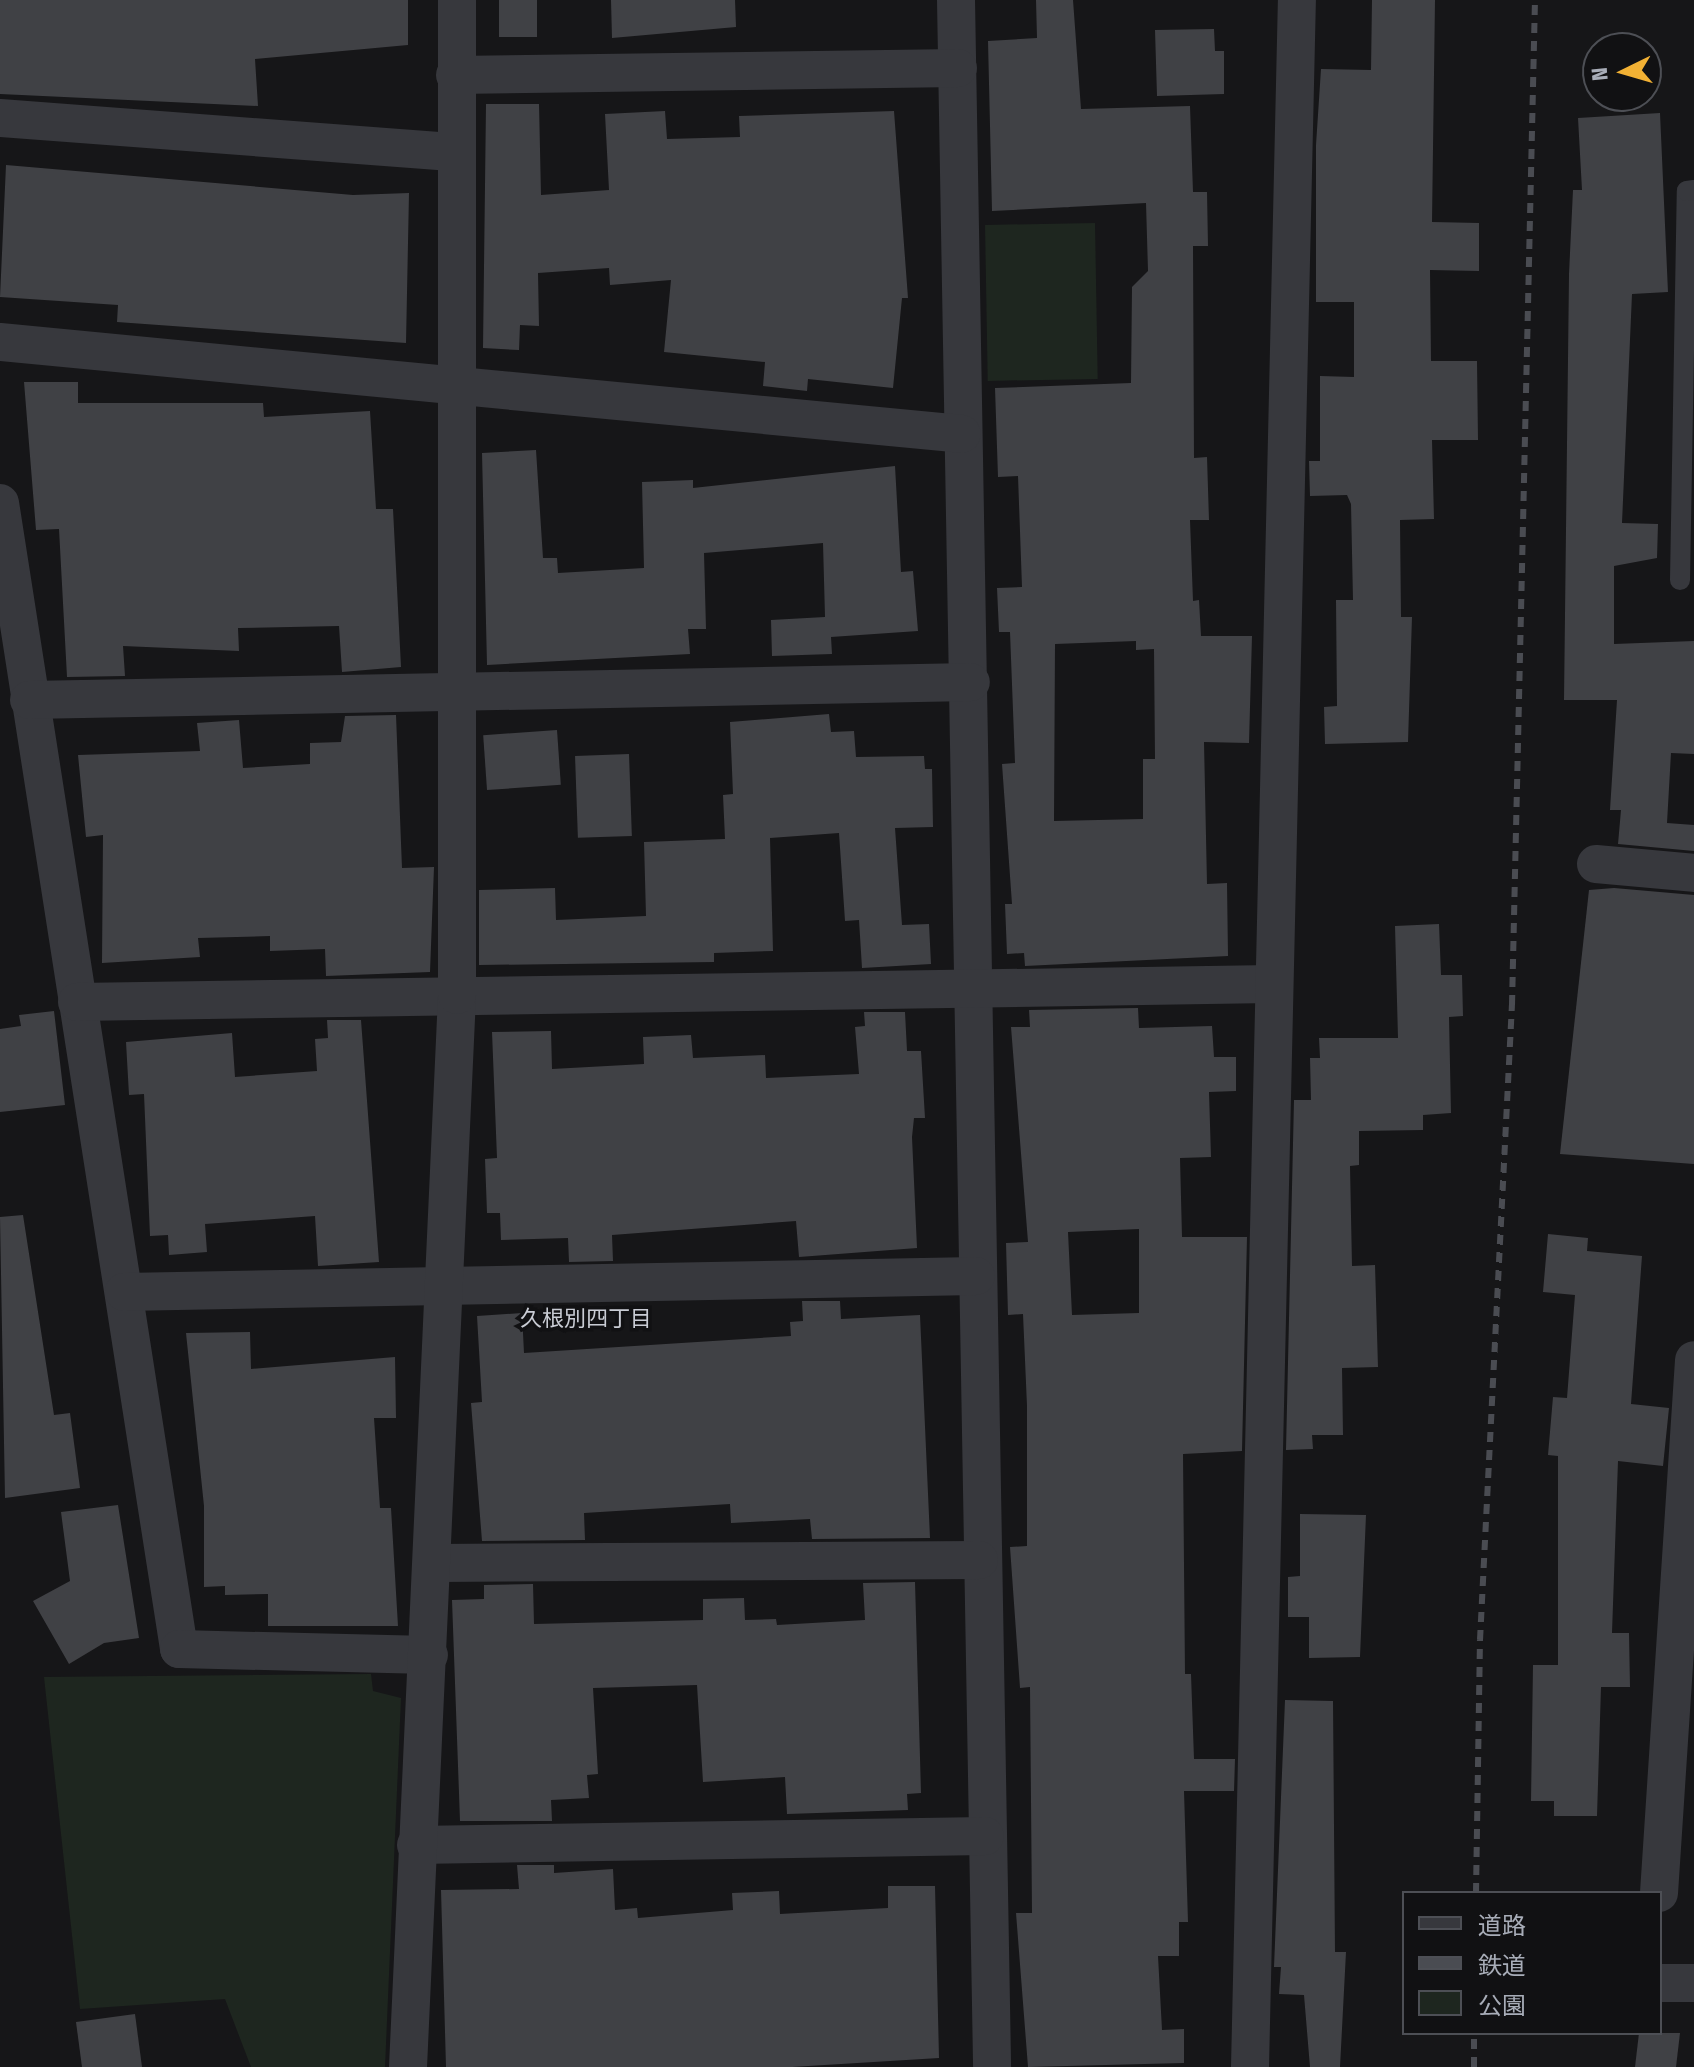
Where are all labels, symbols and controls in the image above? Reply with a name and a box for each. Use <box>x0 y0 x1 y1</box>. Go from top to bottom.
north arrow <box>1582 32 1662 112</box>
text: N <box>1586 66 1614 82</box>
district label: 久根別四丁目 <box>520 1306 652 1332</box>
legend <box>1402 1891 1662 2035</box>
text: 道路 <box>1478 1912 1526 1940</box>
text: 鉄道 <box>1478 1952 1526 1980</box>
text: 公園 <box>1478 1992 1526 2020</box>

